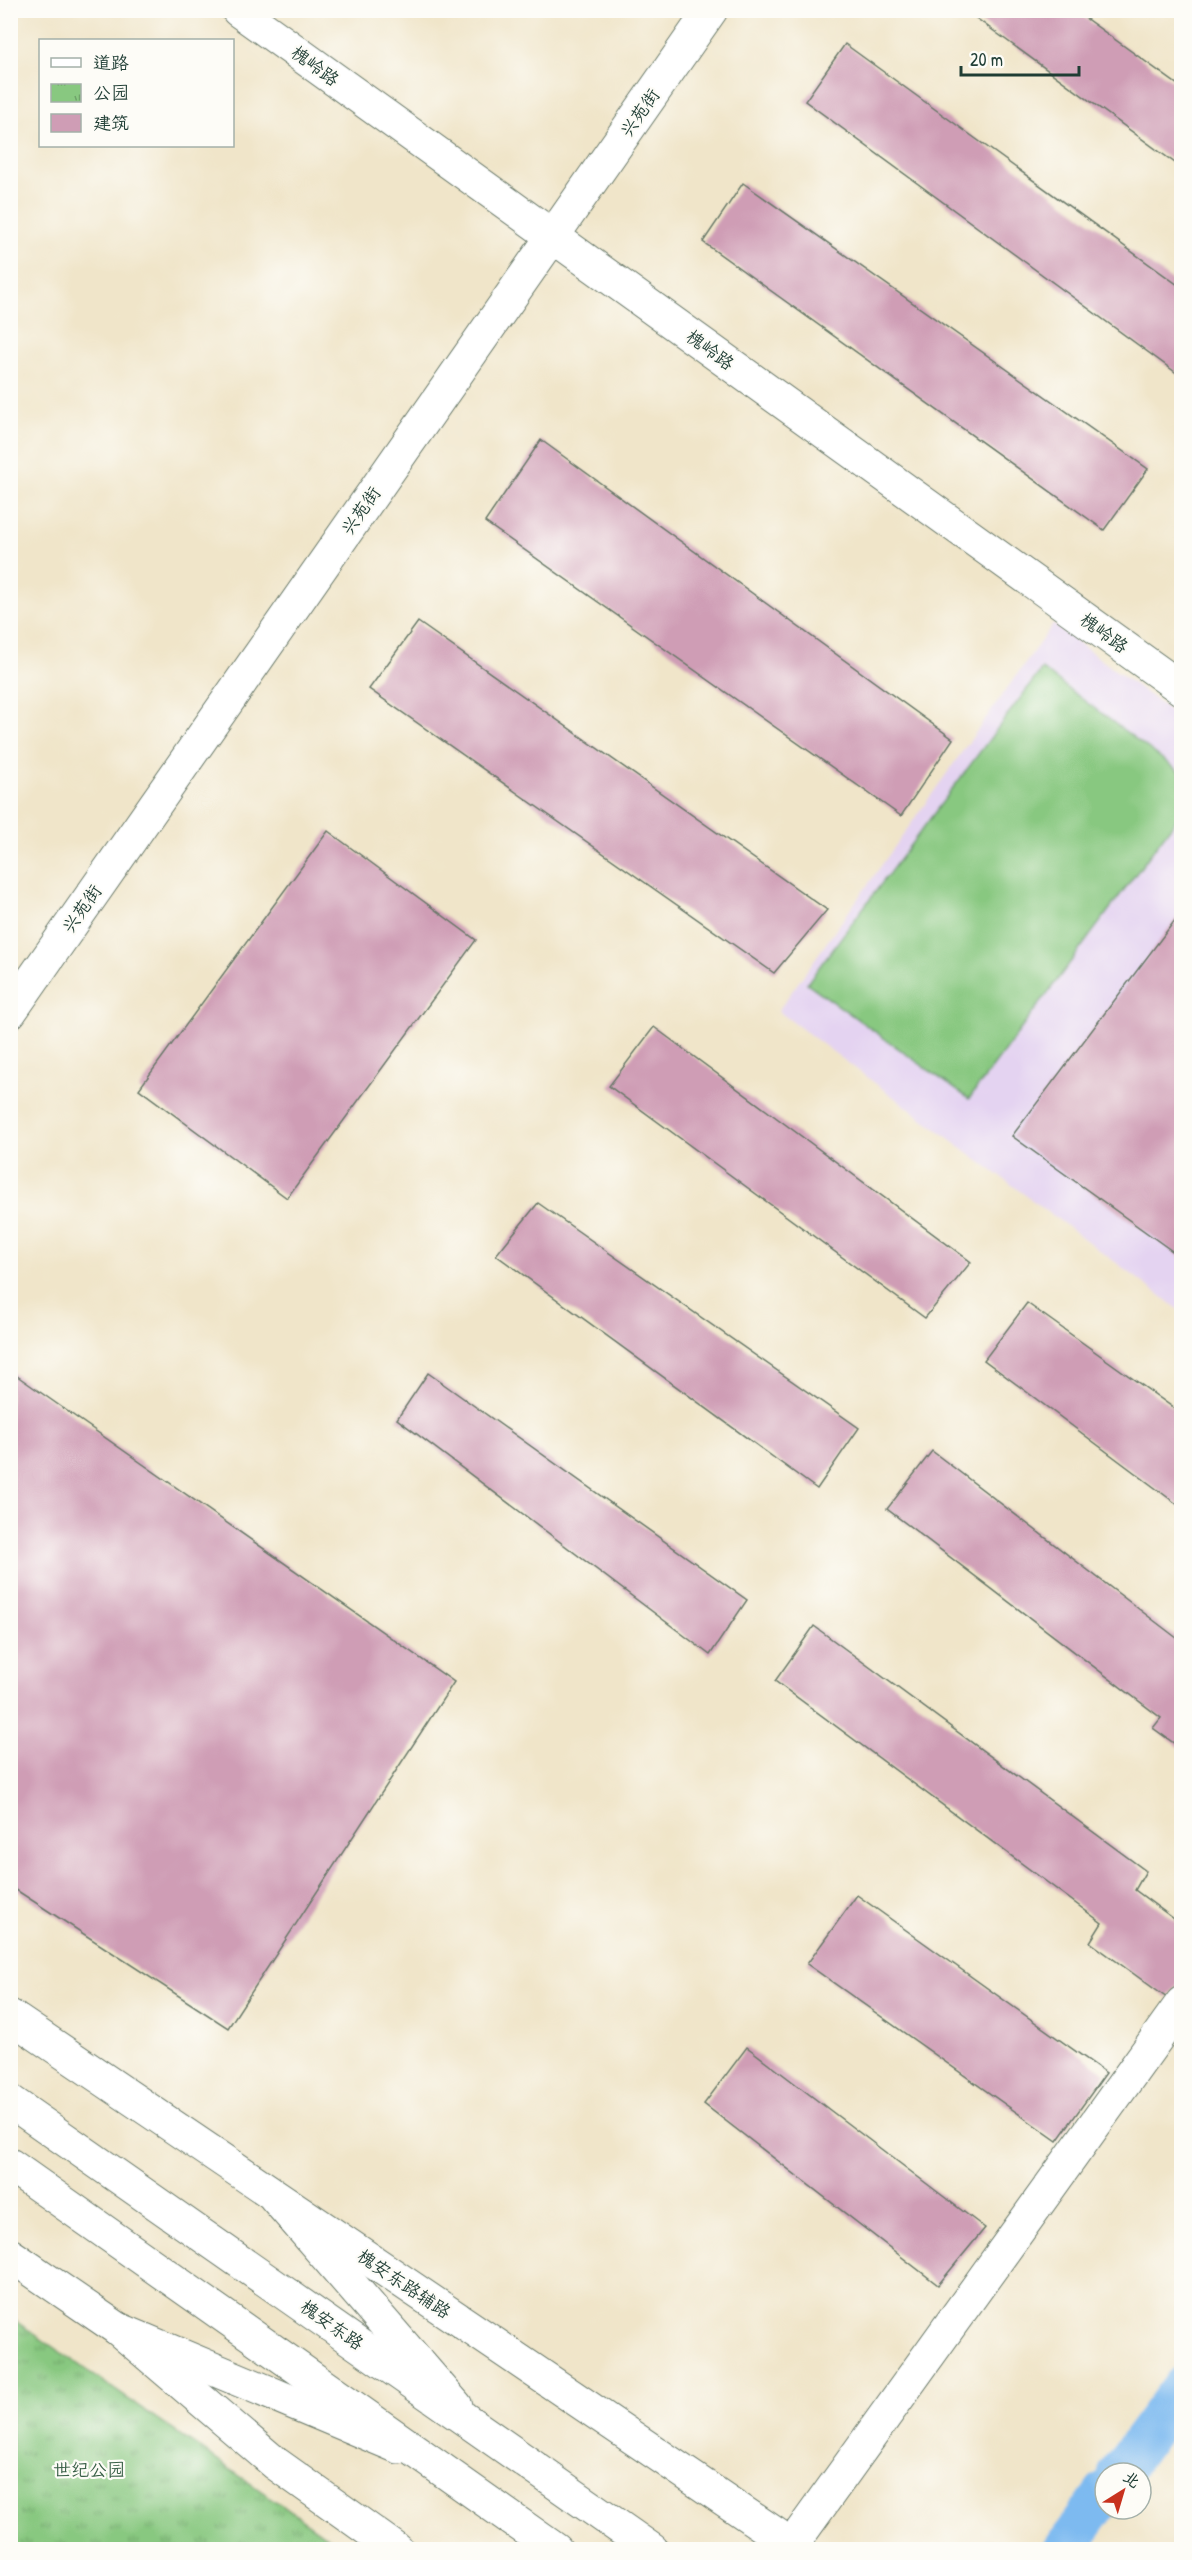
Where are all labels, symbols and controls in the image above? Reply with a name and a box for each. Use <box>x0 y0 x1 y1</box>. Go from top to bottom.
legend <box>39 39 234 147</box>
scale bar <box>961 39 1080 77</box>
street label: 槐岭路 <box>286 40 344 92</box>
text: 20 m <box>970 47 1003 72</box>
text: 道路 <box>93 50 129 75</box>
text: 公园 <box>93 80 129 105</box>
street label: 兴苑街 <box>614 83 665 142</box>
text: 建筑 <box>93 110 129 135</box>
street label: 槐岭路 <box>681 324 739 376</box>
street label: 兴苑街 <box>335 481 386 540</box>
street label: 槐岭路 <box>1075 607 1133 659</box>
street label: 兴苑街 <box>56 879 107 938</box>
street label: 槐安东路辅路 <box>353 2243 456 2324</box>
street label: 槐安东路 <box>296 2294 369 2355</box>
park label: 世纪公园 <box>53 2457 125 2482</box>
north arrow <box>1093 2461 1153 2521</box>
text: 北 <box>1119 2465 1145 2493</box>

